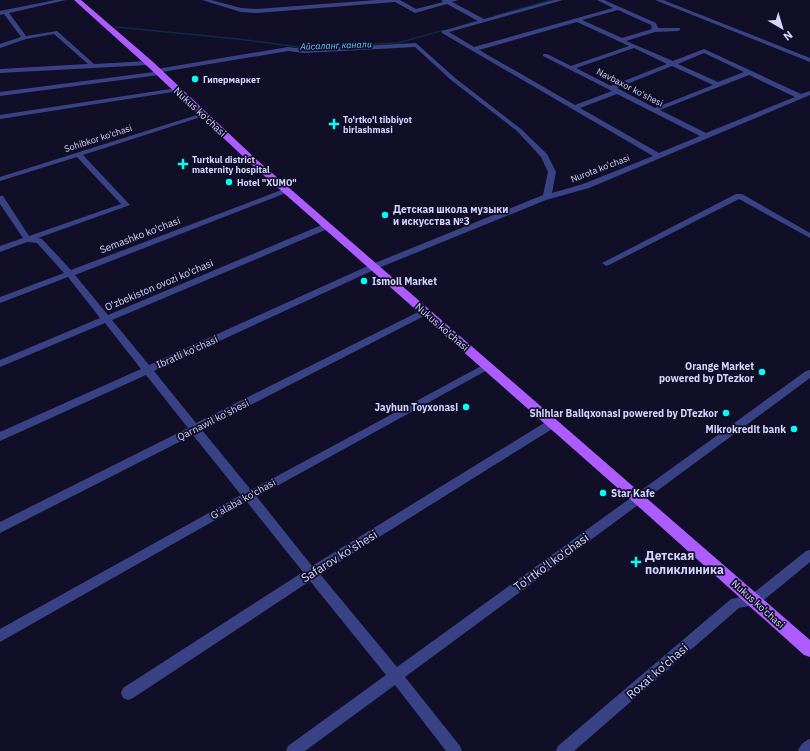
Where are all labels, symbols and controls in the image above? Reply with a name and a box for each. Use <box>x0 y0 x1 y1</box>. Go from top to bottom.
north arrow <box>762 8 802 48</box>
text: N <box>781 28 796 44</box>
water label: Айсаланг канали <box>299 38 372 52</box>
street label: Navbaxor ko'shesi <box>595 65 665 109</box>
marker: Гипермаркет <box>190 74 200 84</box>
place label: Гипермаркет <box>203 74 261 85</box>
street label: Nukus ko'chasi <box>171 84 229 140</box>
place label: To'rtko'l tibbiyot birlashmasi <box>343 114 413 135</box>
marker: To'rtko'l tibbiyot birlashmasi <box>328 118 340 130</box>
street label: Sohibkor ko'chasi <box>63 122 133 154</box>
street label: Nurota ko'chasi <box>569 152 631 184</box>
place label: Turtkul district maternity hospital <box>192 154 270 175</box>
marker: Turtkul district maternity hospital <box>177 158 189 170</box>
marker: Hotel "XUMO" <box>224 177 234 187</box>
place label: Hotel "XUMO" <box>237 177 297 188</box>
place label: Детская школа музыки и искусства №3 <box>393 203 508 228</box>
marker: Детская школа музыки и искусства №3 <box>380 210 390 220</box>
street label: Semashko ko'chasi <box>98 214 182 256</box>
street label: O'zbekiston ovozi ko'chasi <box>103 256 215 314</box>
place label: Ismoil Market <box>372 275 437 288</box>
marker: Ismoil Market <box>359 276 369 286</box>
street label: Nukus ko'chasi <box>412 300 472 354</box>
street label: Ibratli ko'chasi <box>154 333 220 371</box>
place label: Orange Market powered by DTezkor <box>659 360 754 385</box>
marker: Orange Market powered by DTezkor <box>757 367 767 377</box>
street label: Qarnawil ko'shesi <box>175 396 251 444</box>
place label: Jayhun Toyxonasi <box>375 401 458 414</box>
marker: Jayhun Toyxonasi <box>461 402 471 412</box>
place label: Shihlar Baliqxonasi powered by DTezkor <box>529 407 718 420</box>
marker: Shihlar Baliqxonasi powered by DTezkor <box>721 408 731 418</box>
place label: Mikrokredit bank <box>706 423 786 436</box>
marker: Mikrokredit bank <box>789 424 799 434</box>
street label: G'alaba ko'chasi <box>208 476 278 522</box>
place label: Star Kafe <box>611 487 655 500</box>
marker: Star Kafe <box>598 488 608 498</box>
street label: Safarov ko'shesi <box>298 527 380 585</box>
street label: To'rtko'l ko'chasi <box>511 530 591 594</box>
place label: Детская поликлиника <box>645 548 724 577</box>
marker: Детская поликлиника <box>630 556 642 568</box>
street label: Nukus ko'chasi <box>729 577 787 631</box>
street label: Roxat ko'chasi <box>623 640 691 702</box>

